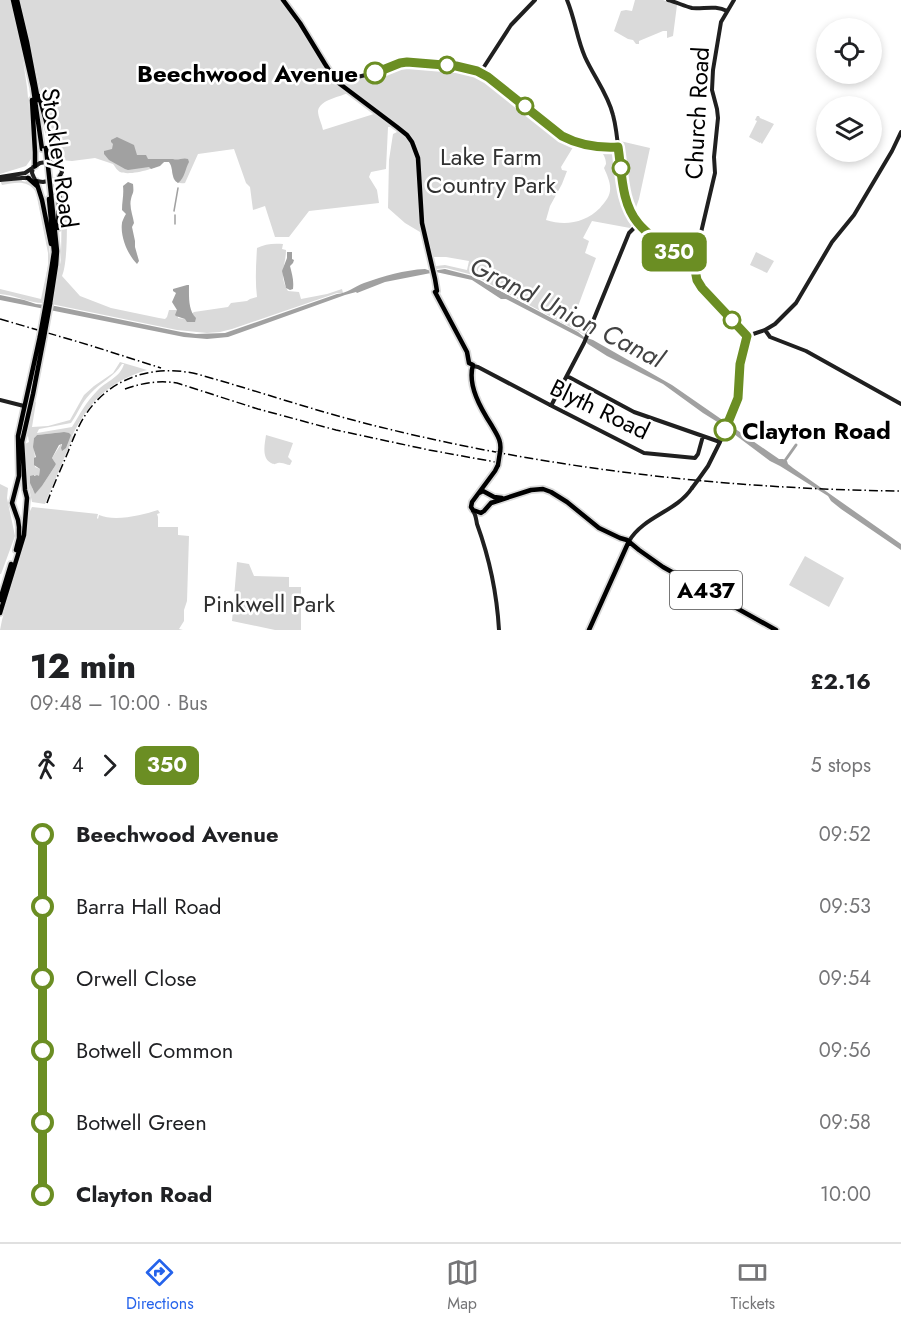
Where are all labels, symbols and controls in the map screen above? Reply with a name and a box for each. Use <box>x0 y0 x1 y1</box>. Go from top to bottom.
map controls <box>816 18 882 162</box>
button: locate <box>816 18 882 84</box>
street label: Church Road <box>676 46 718 180</box>
place label: Beechwood Avenue <box>137 56 358 91</box>
unlabelled marker <box>438 56 456 74</box>
marker: Beechwood Avenue <box>364 62 386 84</box>
street label: Stockley Road <box>33 86 87 230</box>
button: layers <box>816 96 882 162</box>
unlabelled marker <box>516 97 534 115</box>
park label: Lake Farm Country Park <box>426 139 556 202</box>
unlabelled marker <box>612 159 630 177</box>
line badge: 350 <box>640 232 708 272</box>
text: 350 <box>654 237 694 267</box>
water label: Grand Union Canal <box>463 247 672 378</box>
unlabelled marker <box>723 311 741 329</box>
street label: Blyth Road <box>544 370 656 448</box>
place label: Clayton Road <box>742 413 891 448</box>
marker: Clayton Road <box>714 419 736 441</box>
road number: A437 <box>670 571 742 609</box>
park label: Pinkwell Park <box>203 586 336 621</box>
text: 12 min <box>30 643 136 690</box>
text: £2.16 <box>810 665 871 697</box>
text: 09:48 – 10:00 · Bus <box>30 689 208 718</box>
icon: walk <box>30 749 63 782</box>
icon: forward <box>93 749 126 782</box>
text: 350 <box>147 750 187 780</box>
text: 4 <box>72 751 84 780</box>
text: 5 stops <box>810 751 871 780</box>
text: Beechwood Avenue <box>76 818 279 850</box>
text: 09:52 <box>819 820 871 849</box>
text: Barra Hall Road <box>76 890 222 922</box>
text: 09:53 <box>819 892 871 921</box>
text: Orwell Close <box>76 962 197 994</box>
text: 09:54 <box>819 964 871 993</box>
text: Botwell Common <box>76 1034 233 1066</box>
text: 09:56 <box>819 1036 871 1065</box>
text: Botwell Green <box>76 1106 207 1138</box>
text: 09:58 <box>819 1108 871 1137</box>
text: Clayton Road <box>76 1178 212 1210</box>
text: 10:00 <box>820 1180 871 1209</box>
tab: Directions <box>126 1256 194 1315</box>
tab: Map <box>446 1256 479 1315</box>
tab: Tickets <box>730 1256 775 1315</box>

